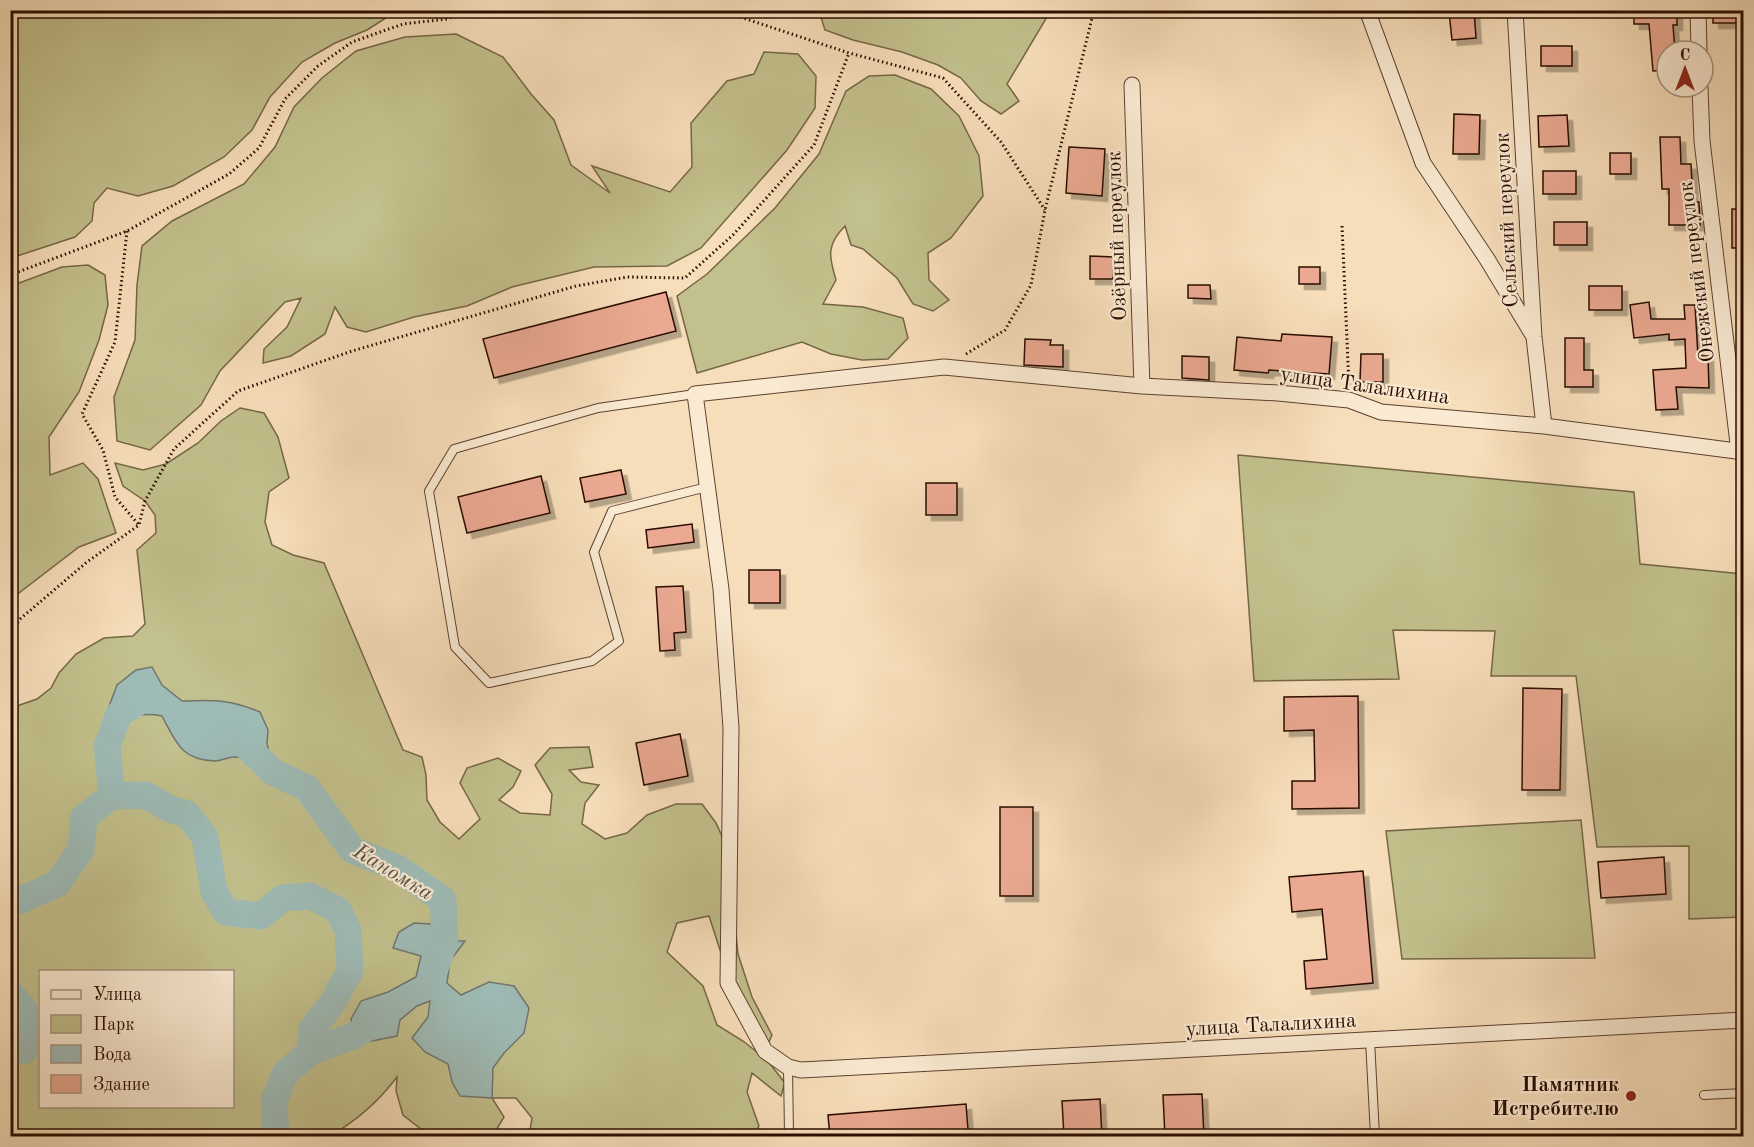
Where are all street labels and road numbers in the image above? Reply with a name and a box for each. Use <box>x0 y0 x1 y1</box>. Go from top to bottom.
street label: Сельский переулок <box>1492 131 1523 308</box>
street label: Озёрный переулок <box>1104 150 1131 321</box>
street label: Онежский переулок <box>1676 180 1719 364</box>
street label: улица Талалихина <box>1279 364 1451 409</box>
street label: улица Талалихина <box>1185 1011 1357 1040</box>

